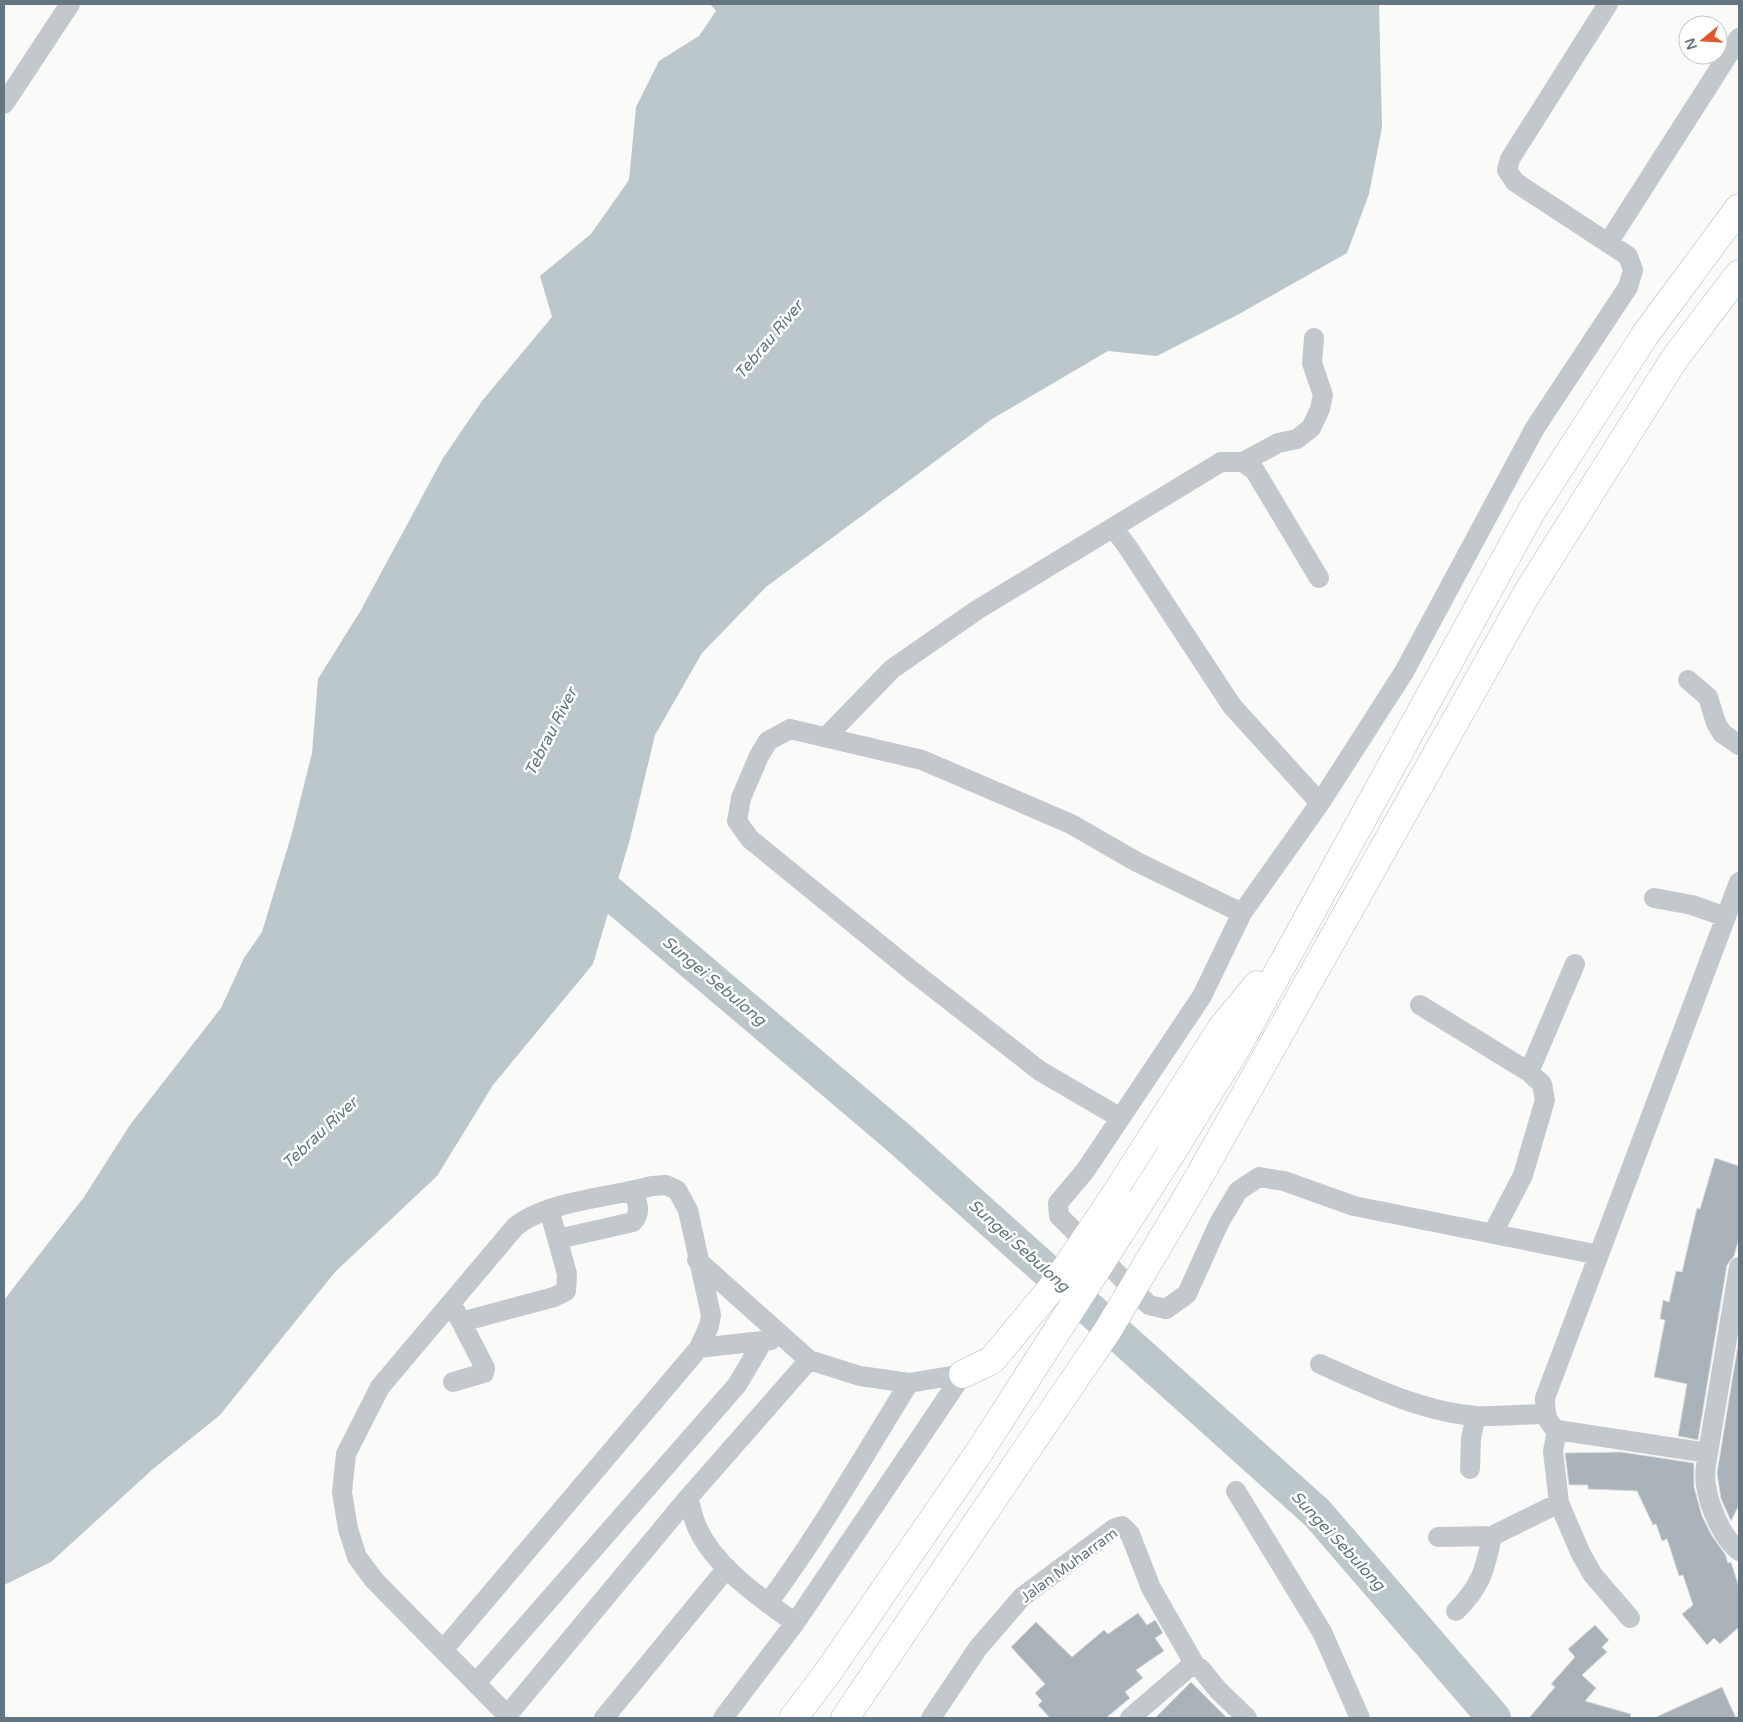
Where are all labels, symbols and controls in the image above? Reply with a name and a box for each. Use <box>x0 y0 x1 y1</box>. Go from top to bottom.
north arrow <box>1678 15 1728 65</box>
text: N <box>1681 36 1701 52</box>
water label: Tebrau River <box>731 295 809 383</box>
water label: Tebrau River <box>520 683 582 779</box>
water label: Sungei Sebulong <box>658 932 770 1031</box>
water label: Tebrau River <box>278 1092 363 1173</box>
water label: Sungei Sebulong <box>964 1195 1074 1297</box>
water label: Sungei Sebulong <box>1287 1487 1390 1596</box>
street label: Jalan Muharram <box>1017 1524 1121 1606</box>

